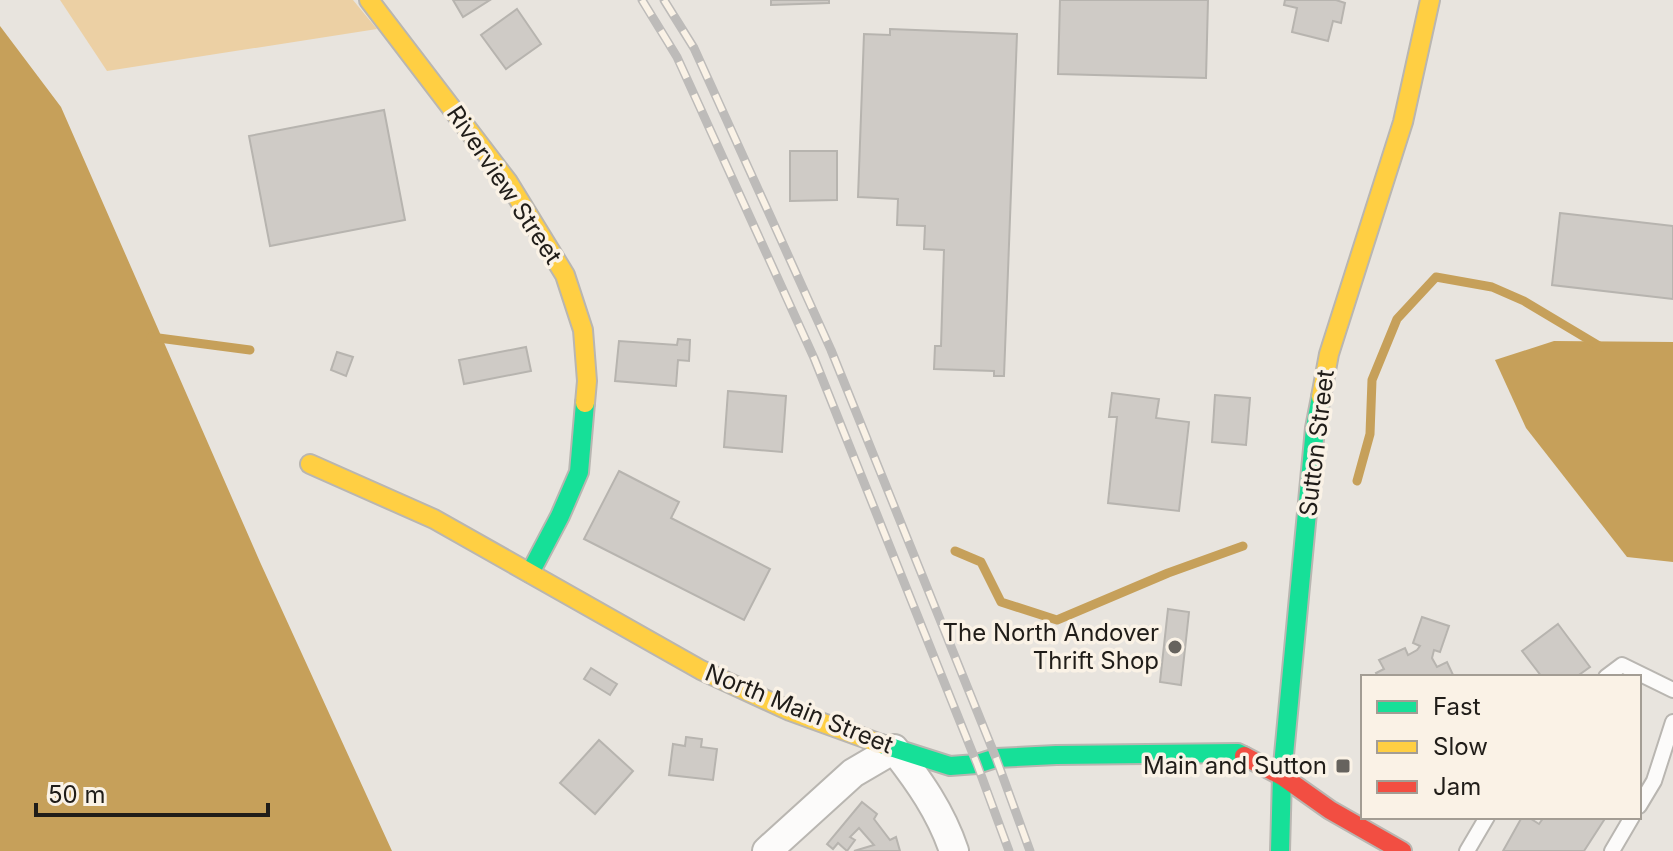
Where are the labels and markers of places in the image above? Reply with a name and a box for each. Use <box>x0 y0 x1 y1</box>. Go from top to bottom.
place label: The North Andover Thrift Shop <box>942 618 1159 675</box>
marker: The North Andover Thrift Shop <box>1166 638 1184 656</box>
place label: Main and Sutton <box>1143 751 1327 780</box>
marker: Main and Sutton <box>1334 757 1352 775</box>

